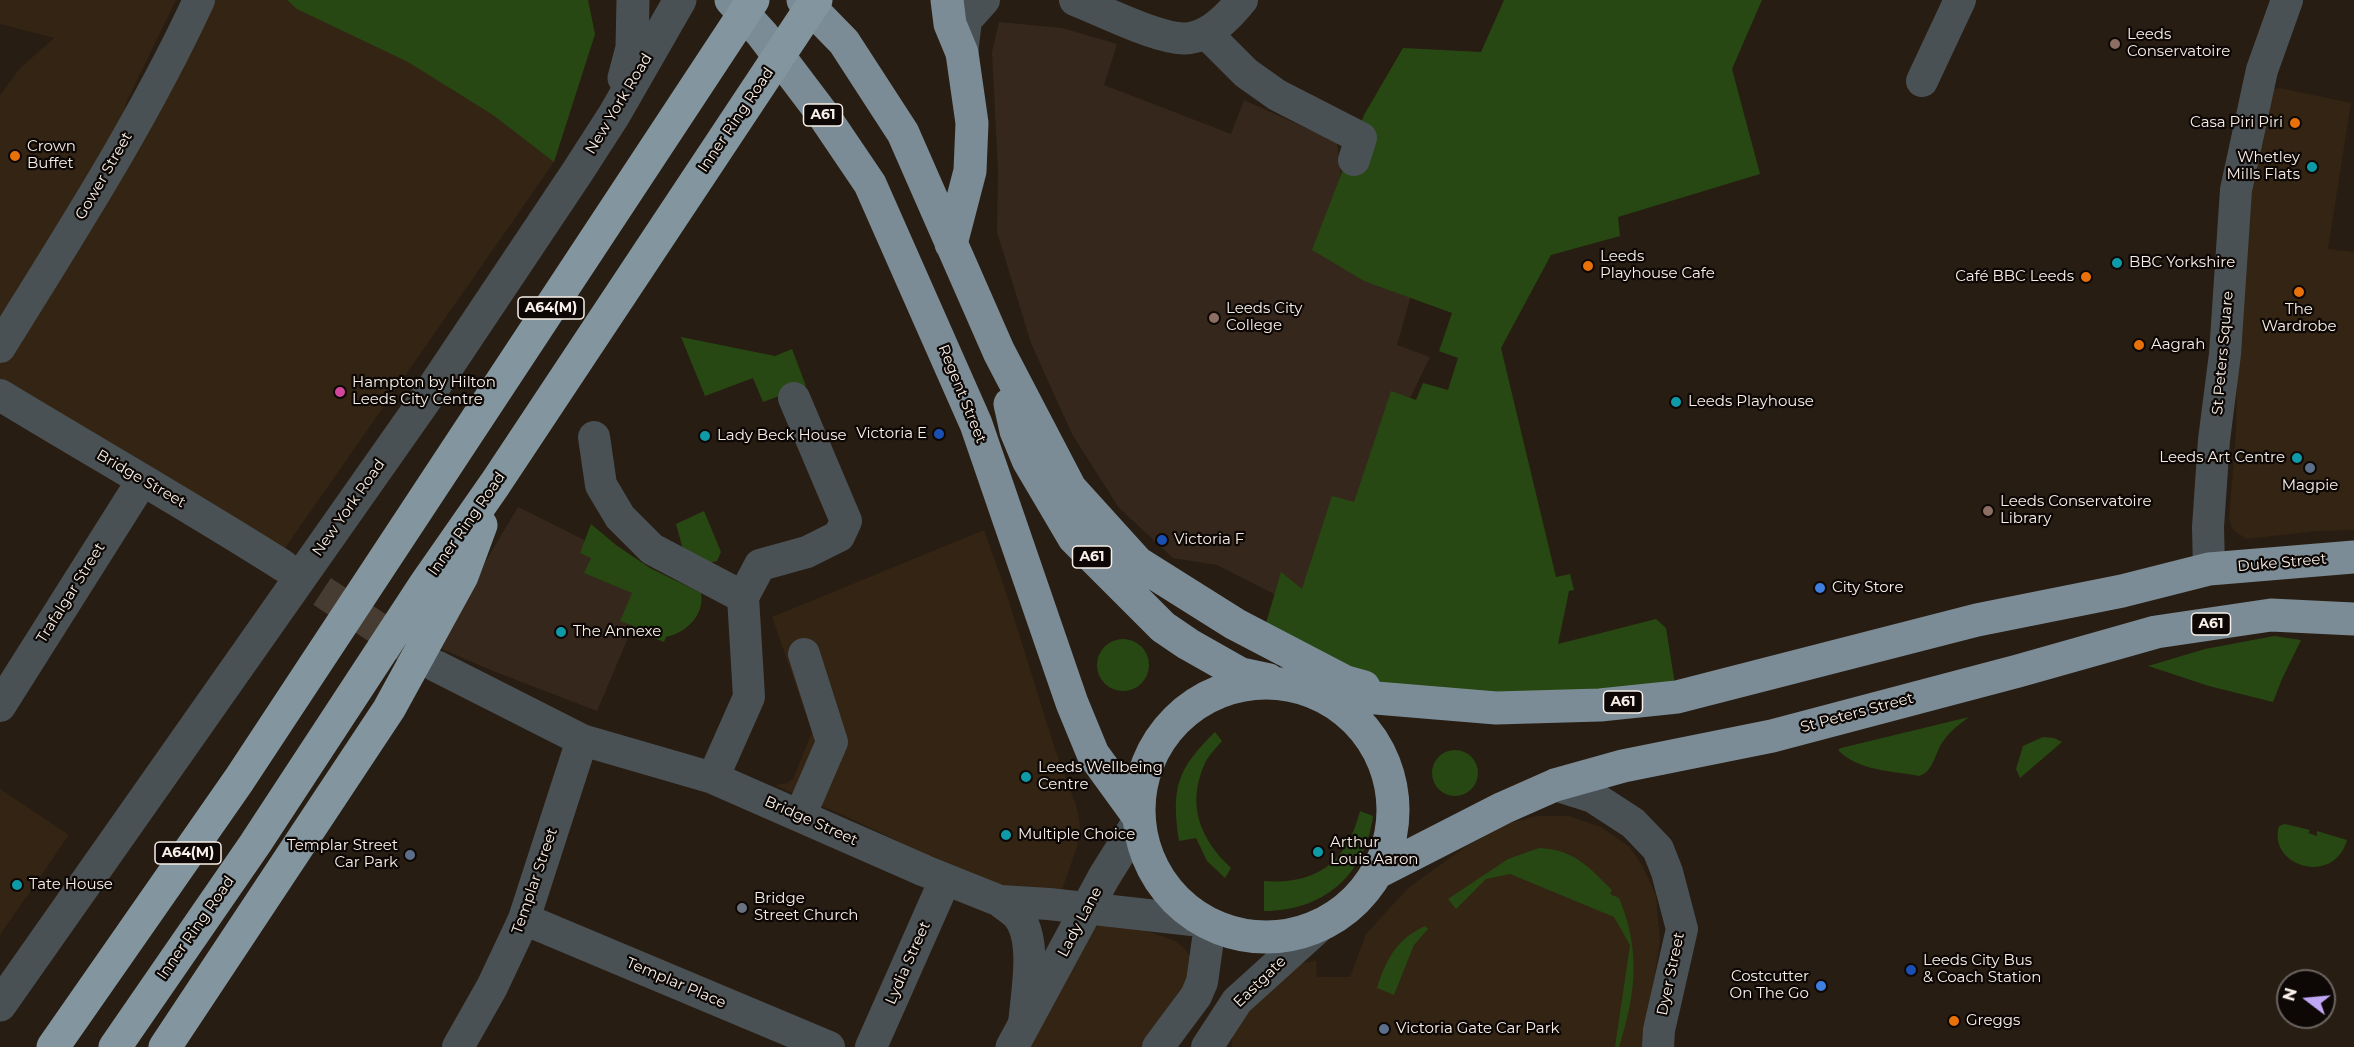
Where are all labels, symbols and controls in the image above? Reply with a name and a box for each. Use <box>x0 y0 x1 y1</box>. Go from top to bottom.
place label: Leeds Conservatoire <box>2127 26 2230 61</box>
marker: Leeds Conservatoire <box>2108 37 2122 51</box>
street label: New York Road <box>582 50 656 158</box>
street label: Inner Ring Road <box>694 64 778 176</box>
road number: A61 <box>804 104 842 126</box>
place label: Casa Piri Piri <box>2190 114 2283 132</box>
marker: Casa Piri Piri <box>2288 116 2302 130</box>
street label: Gower Street <box>72 129 136 223</box>
place label: Crown Buffet <box>27 138 76 173</box>
marker: Crown Buffet <box>8 149 22 163</box>
place label: Whetley Mills Flats <box>2227 149 2300 184</box>
marker: Whetley Mills Flats <box>2305 160 2319 174</box>
place label: Leeds Playhouse Cafe <box>1600 248 1715 283</box>
place label: BBC Yorkshire <box>2129 254 2235 272</box>
marker: BBC Yorkshire <box>2110 256 2124 270</box>
marker: Leeds Playhouse Cafe <box>1581 259 1595 273</box>
place label: Café BBC Leeds <box>1955 268 2074 286</box>
marker: Café BBC Leeds <box>2079 270 2093 284</box>
marker: The Wardrobe <box>2292 285 2306 299</box>
street label: St Peters Square <box>2209 290 2237 416</box>
road number: A64(M) <box>518 297 584 319</box>
place label: Leeds City College <box>1226 300 1302 335</box>
place label: The Wardrobe <box>2261 301 2337 336</box>
marker: Leeds City College <box>1207 311 1221 325</box>
place label: Aagrah <box>2151 336 2205 354</box>
marker: Aagrah <box>2132 338 2146 352</box>
street label: Regent Street <box>934 342 990 446</box>
place label: Hampton by Hilton Leeds City Centre <box>352 374 496 409</box>
marker: Hampton by Hilton Leeds City Centre <box>333 385 347 399</box>
place label: Leeds Playhouse <box>1688 393 1814 411</box>
marker: Leeds Playhouse <box>1669 395 1683 409</box>
place label: Victoria E <box>856 425 927 443</box>
place label: Lady Beck House <box>717 427 847 445</box>
marker: Victoria E <box>932 427 946 441</box>
marker: Lady Beck House <box>698 429 712 443</box>
street label: Bridge Street <box>93 446 189 512</box>
place label: Leeds Art Centre <box>2159 449 2285 467</box>
marker: Leeds Art Centre <box>2290 451 2304 465</box>
street label: New York Road <box>309 456 389 560</box>
marker: Magpie <box>2303 461 2317 475</box>
street label: Inner Ring Road <box>425 469 509 579</box>
place label: Magpie <box>2282 477 2338 495</box>
place label: Leeds Conservatoire Library <box>2000 493 2152 528</box>
marker: Leeds Conservatoire Library <box>1981 504 1995 518</box>
place label: Victoria F <box>1174 531 1244 549</box>
marker: Victoria F <box>1155 533 1169 547</box>
street label: Trafalgar Street <box>33 540 109 646</box>
road number: A61 <box>1072 546 1112 568</box>
street label: Duke Street <box>2237 550 2327 576</box>
place label: City Store <box>1832 579 1903 597</box>
marker: City Store <box>1813 581 1827 595</box>
road number: A61 <box>2192 613 2230 635</box>
place label: The Annexe <box>573 623 661 641</box>
marker: The Annexe <box>554 625 568 639</box>
street label: St Peters Street <box>1798 689 1916 737</box>
road number: A61 <box>1604 691 1642 713</box>
place label: Leeds Wellbeing Centre <box>1038 759 1163 794</box>
marker: Leeds Wellbeing Centre <box>1019 770 1033 784</box>
street label: Bridge Street <box>762 792 860 850</box>
street label: Templar Street <box>508 826 562 936</box>
place label: Multiple Choice <box>1018 826 1135 844</box>
marker: Multiple Choice <box>999 828 1013 842</box>
place label: Arthur Louis Aaron <box>1330 834 1418 869</box>
place label: Templar Street Car Park <box>287 837 398 872</box>
road number: A64(M) <box>155 842 221 864</box>
marker: Arthur Louis Aaron <box>1311 845 1325 859</box>
marker: Templar Street Car Park <box>403 848 417 862</box>
street label: Inner Ring Road <box>154 873 238 983</box>
place label: Tate House <box>29 876 113 894</box>
marker: Tate House <box>10 878 24 892</box>
street label: Lady Lane <box>1054 884 1106 960</box>
place label: Bridge Street Church <box>754 890 858 925</box>
marker: Bridge Street Church <box>735 901 749 915</box>
street label: Lydia Street <box>882 919 934 1007</box>
street label: Dyer Street <box>1653 931 1689 1017</box>
place label: Leeds City Bus & Coach Station <box>1923 952 2041 987</box>
street label: Eastgate <box>1230 953 1290 1011</box>
street label: Templar Place <box>623 954 729 1012</box>
marker: Leeds City Bus & Coach Station <box>1904 963 1918 977</box>
place label: Costcutter On The Go <box>1730 968 1809 1003</box>
north arrow <box>2276 969 2336 1029</box>
marker: Costcutter On The Go <box>1814 979 1828 993</box>
text: N <box>2279 986 2301 1003</box>
place label: Greggs <box>1966 1012 2020 1030</box>
marker: Greggs <box>1947 1014 1961 1028</box>
place label: Victoria Gate Car Park <box>1396 1020 1560 1038</box>
marker: Victoria Gate Car Park <box>1377 1022 1391 1036</box>

